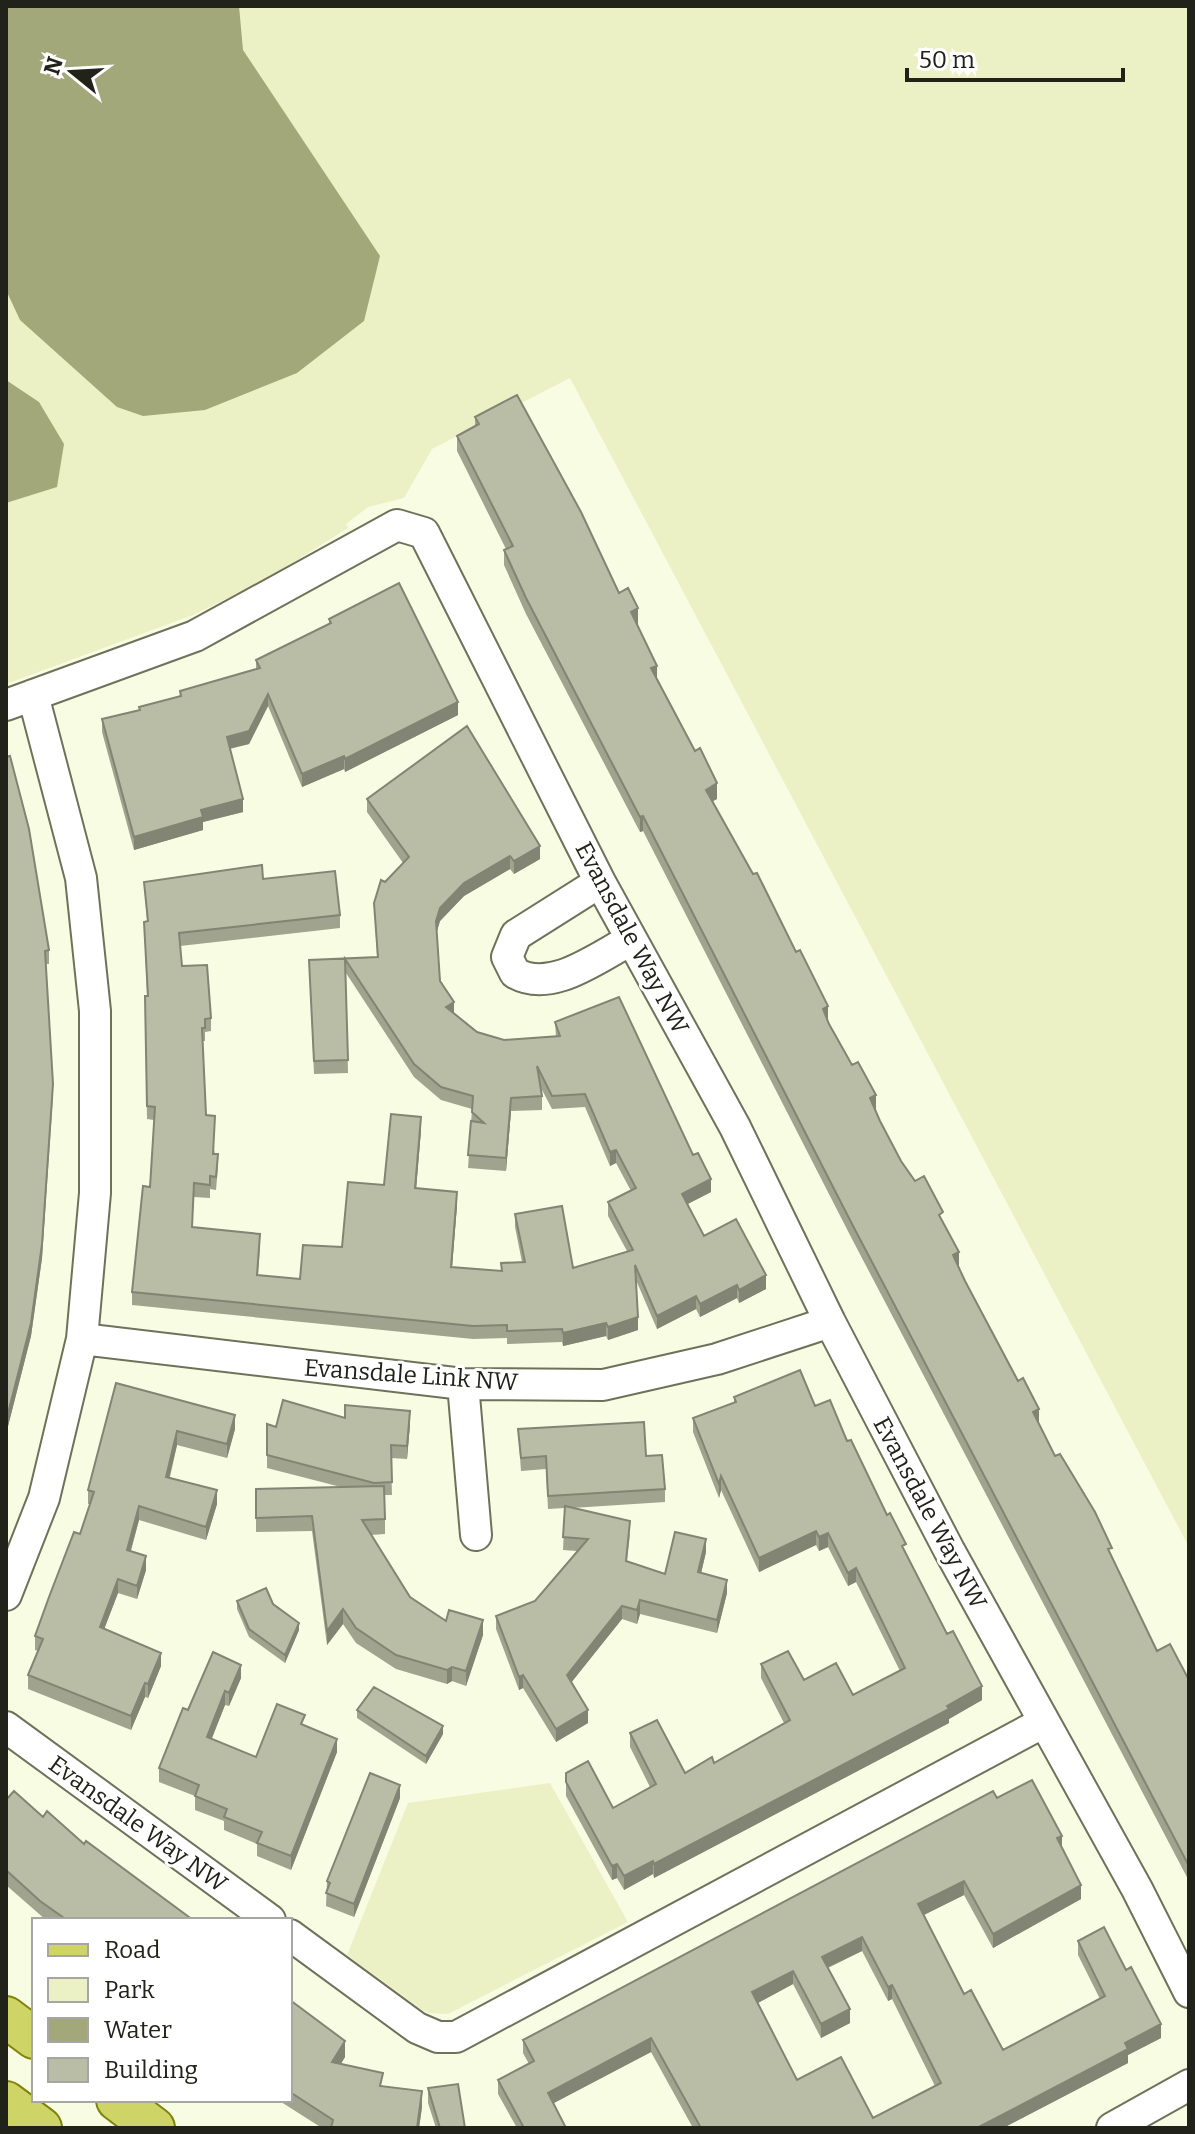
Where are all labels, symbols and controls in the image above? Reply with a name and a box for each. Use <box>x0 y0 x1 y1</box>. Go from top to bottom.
north arrow <box>32 32 112 112</box>
scale bar <box>907 32 1123 82</box>
text: 50 m <box>919 46 975 74</box>
text: N <box>38 54 69 78</box>
street label: Evansdale Way NW <box>570 837 695 1039</box>
street label: Evansdale Link NW <box>303 1354 519 1396</box>
street label: Evansdale Way NW <box>868 1412 993 1614</box>
street label: Evansdale Way NW <box>43 1750 233 1898</box>
legend <box>32 1918 292 2102</box>
text: Road <box>104 1936 160 1964</box>
text: Park <box>104 1976 155 2004</box>
text: Water <box>104 2016 172 2044</box>
text: Building <box>104 2056 198 2084</box>

